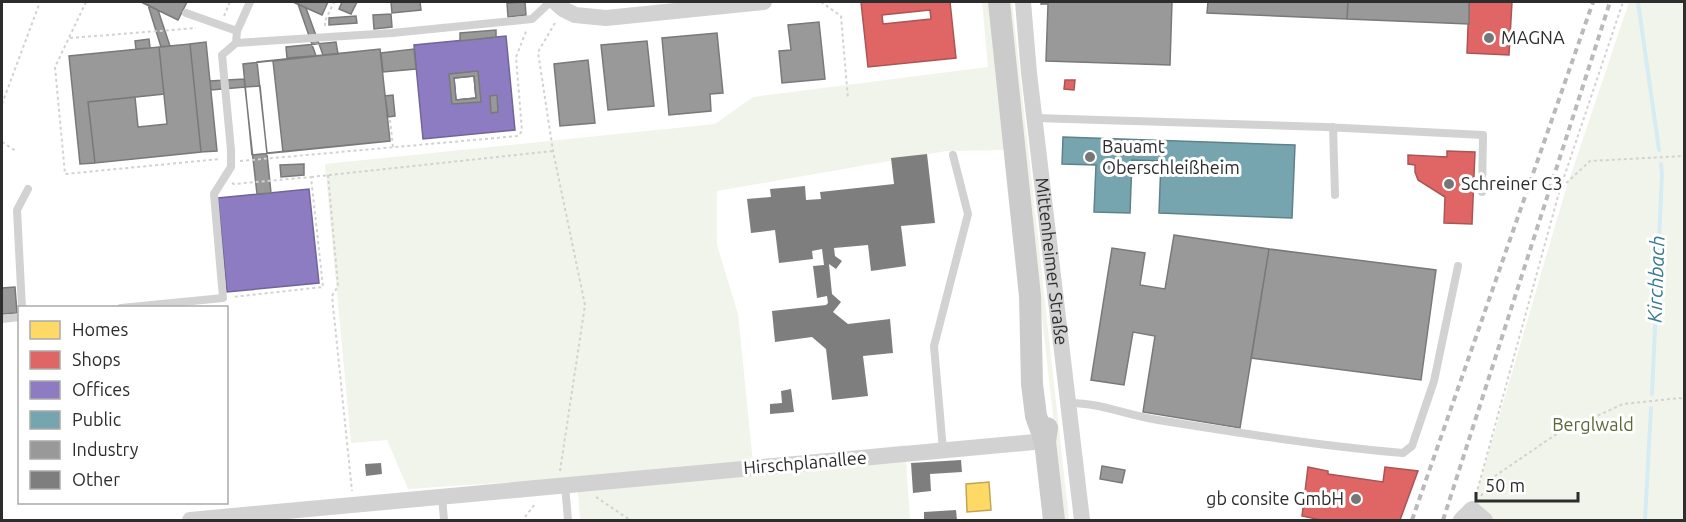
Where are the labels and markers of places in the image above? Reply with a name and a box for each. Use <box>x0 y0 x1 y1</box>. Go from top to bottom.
place label: MAGNA <box>1501 27 1565 47</box>
marker: MAGNA <box>1482 31 1496 45</box>
place label: Bauamt Oberschleißheim <box>1102 136 1240 177</box>
marker: Bauamt Oberschleißheim <box>1083 150 1097 164</box>
place label: Schreiner C3 <box>1461 173 1563 193</box>
marker: Schreiner C3 <box>1442 177 1456 191</box>
place label: gb consite GmbH <box>1206 488 1344 508</box>
marker: gb consite GmbH <box>1349 492 1363 506</box>

